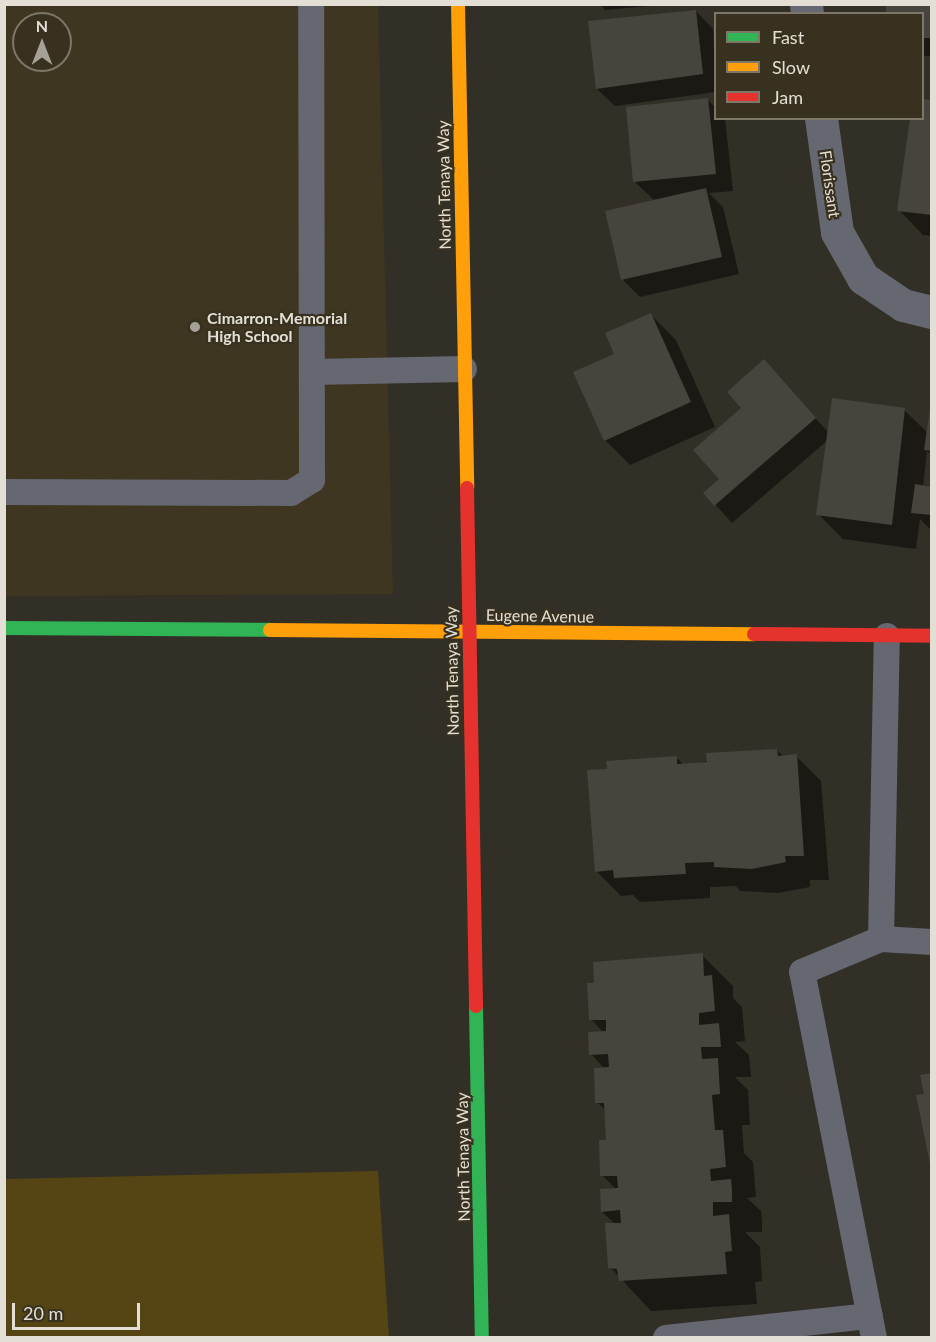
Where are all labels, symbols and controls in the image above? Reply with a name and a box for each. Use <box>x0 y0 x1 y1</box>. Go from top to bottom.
north arrow <box>12 12 72 72</box>
legend <box>714 12 924 120</box>
text: N <box>36 16 48 35</box>
text: Fast <box>772 26 804 48</box>
text: Slow <box>772 56 810 78</box>
text: Jam <box>772 86 803 108</box>
street label: North Tenaya Way <box>433 120 455 250</box>
street label: Florissant <box>816 149 844 219</box>
place label: Cimarron-Memorial High School <box>207 308 347 346</box>
marker: Cimarron-Memorial High School <box>188 320 202 334</box>
street label: Eugene Avenue <box>485 605 595 627</box>
street label: North Tenaya Way <box>441 606 463 736</box>
street label: North Tenaya Way <box>452 1092 474 1222</box>
scale bar <box>15 1291 142 1329</box>
text: 20 m <box>23 1302 63 1324</box>

